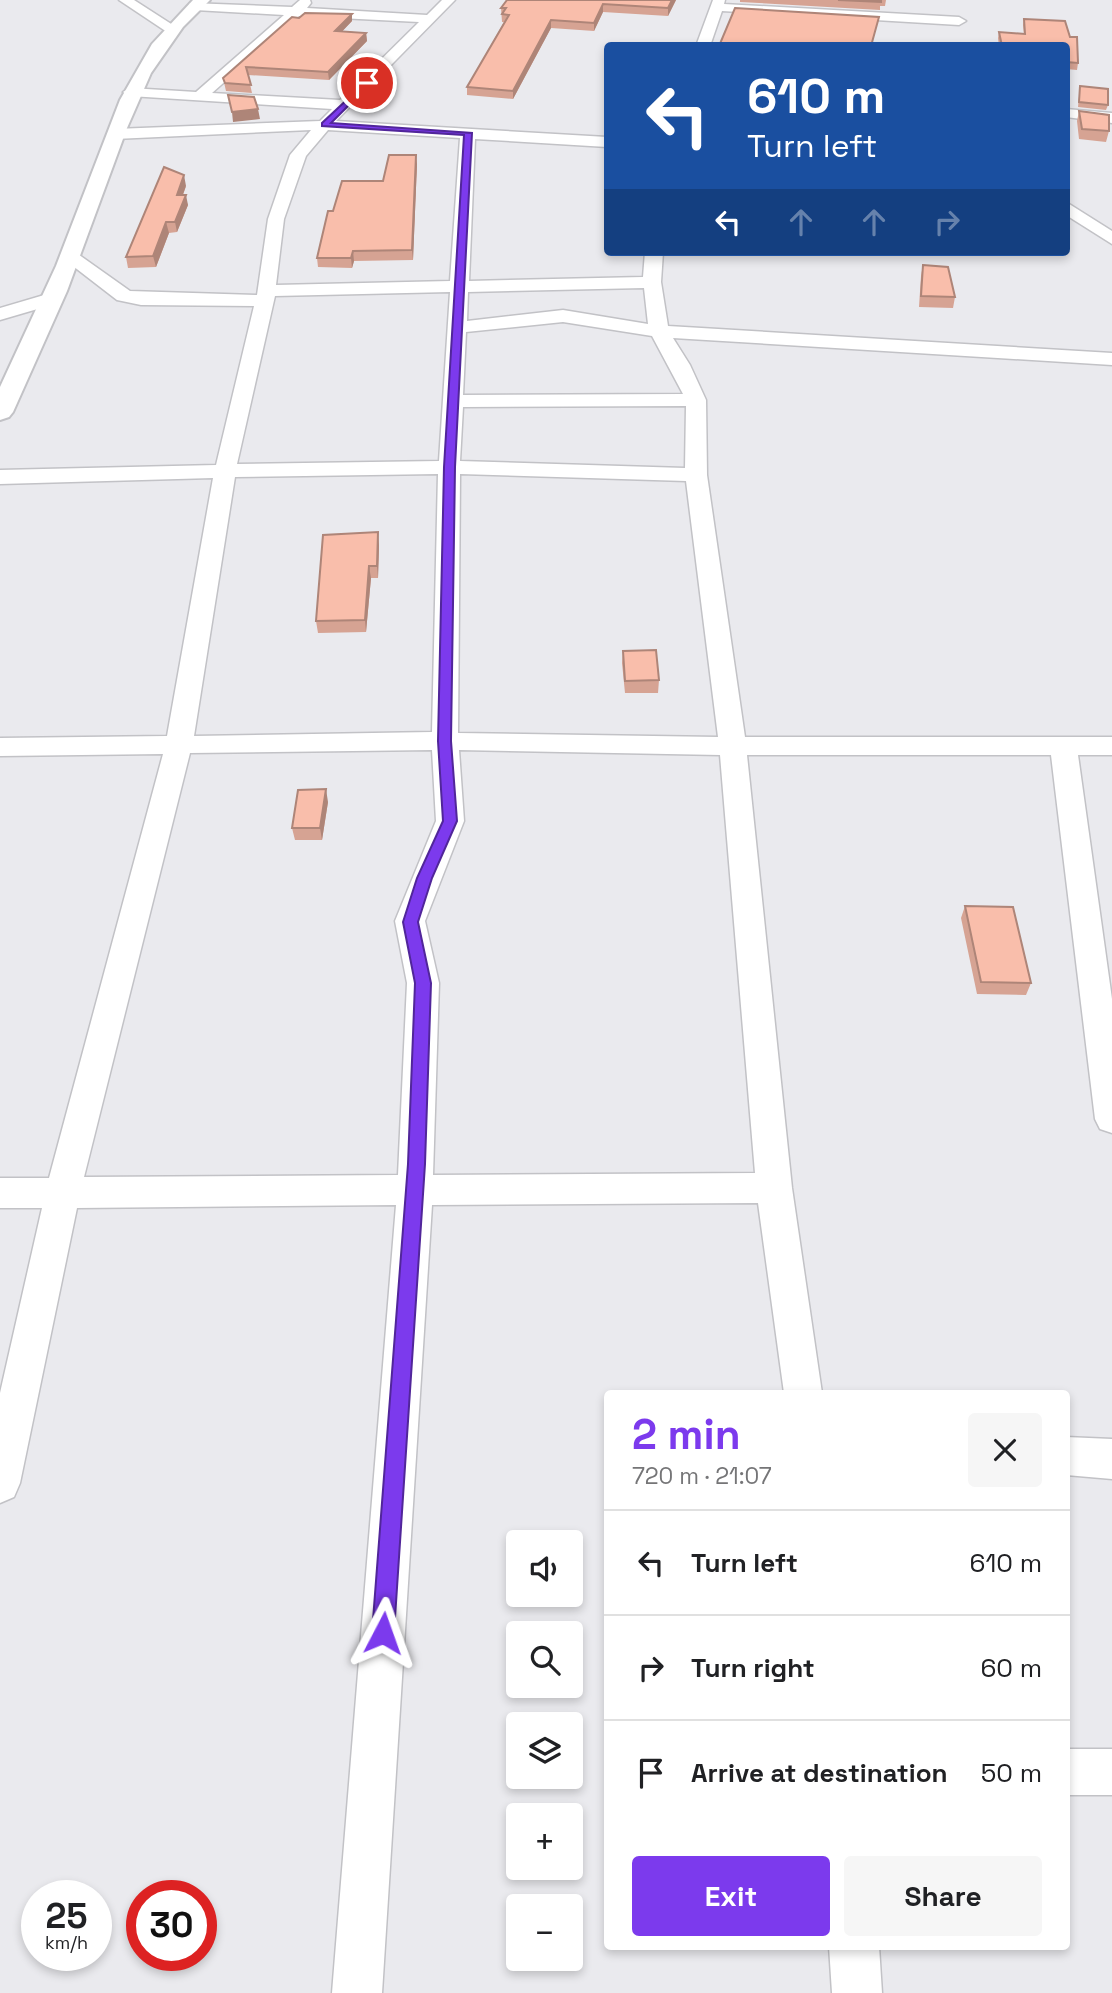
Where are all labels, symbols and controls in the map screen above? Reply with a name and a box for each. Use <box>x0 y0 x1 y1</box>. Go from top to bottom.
pin <box>337 53 397 113</box>
icon: arrive <box>348 64 386 102</box>
text: 610 m <box>747 65 885 127</box>
icon: left <box>632 70 723 161</box>
text: Turn left <box>747 126 877 166</box>
icon: left <box>709 203 747 241</box>
icon: ahead <box>782 203 820 241</box>
icon: ahead <box>855 203 893 241</box>
icon: right <box>928 203 966 241</box>
text: 2 min <box>632 1408 741 1461</box>
button: close <box>968 1413 1042 1487</box>
text: 720 m · 21:07 <box>632 1461 772 1491</box>
map controls <box>506 1530 583 1971</box>
button: sound <box>506 1530 583 1607</box>
icon: left <box>632 1544 670 1582</box>
text: Turn left <box>691 1546 798 1580</box>
text: 610 m <box>970 1546 1042 1580</box>
position arrow <box>346 1596 420 1670</box>
button: search <box>506 1621 583 1698</box>
icon: right <box>632 1649 670 1687</box>
text: Turn right <box>691 1651 815 1685</box>
text: 60 m <box>980 1651 1042 1685</box>
button: layers <box>506 1712 583 1789</box>
icon: arrive <box>632 1754 670 1792</box>
text: Arrive at destination <box>691 1756 948 1790</box>
text: 50 m <box>981 1756 1042 1790</box>
button: + <box>506 1803 583 1880</box>
button: Exit <box>632 1856 830 1936</box>
button: Share <box>844 1856 1042 1936</box>
speed limit sign: 30 <box>126 1880 217 1971</box>
text: 25 <box>46 1894 87 1938</box>
button: − <box>506 1894 583 1971</box>
text: km/h <box>45 1931 88 1954</box>

